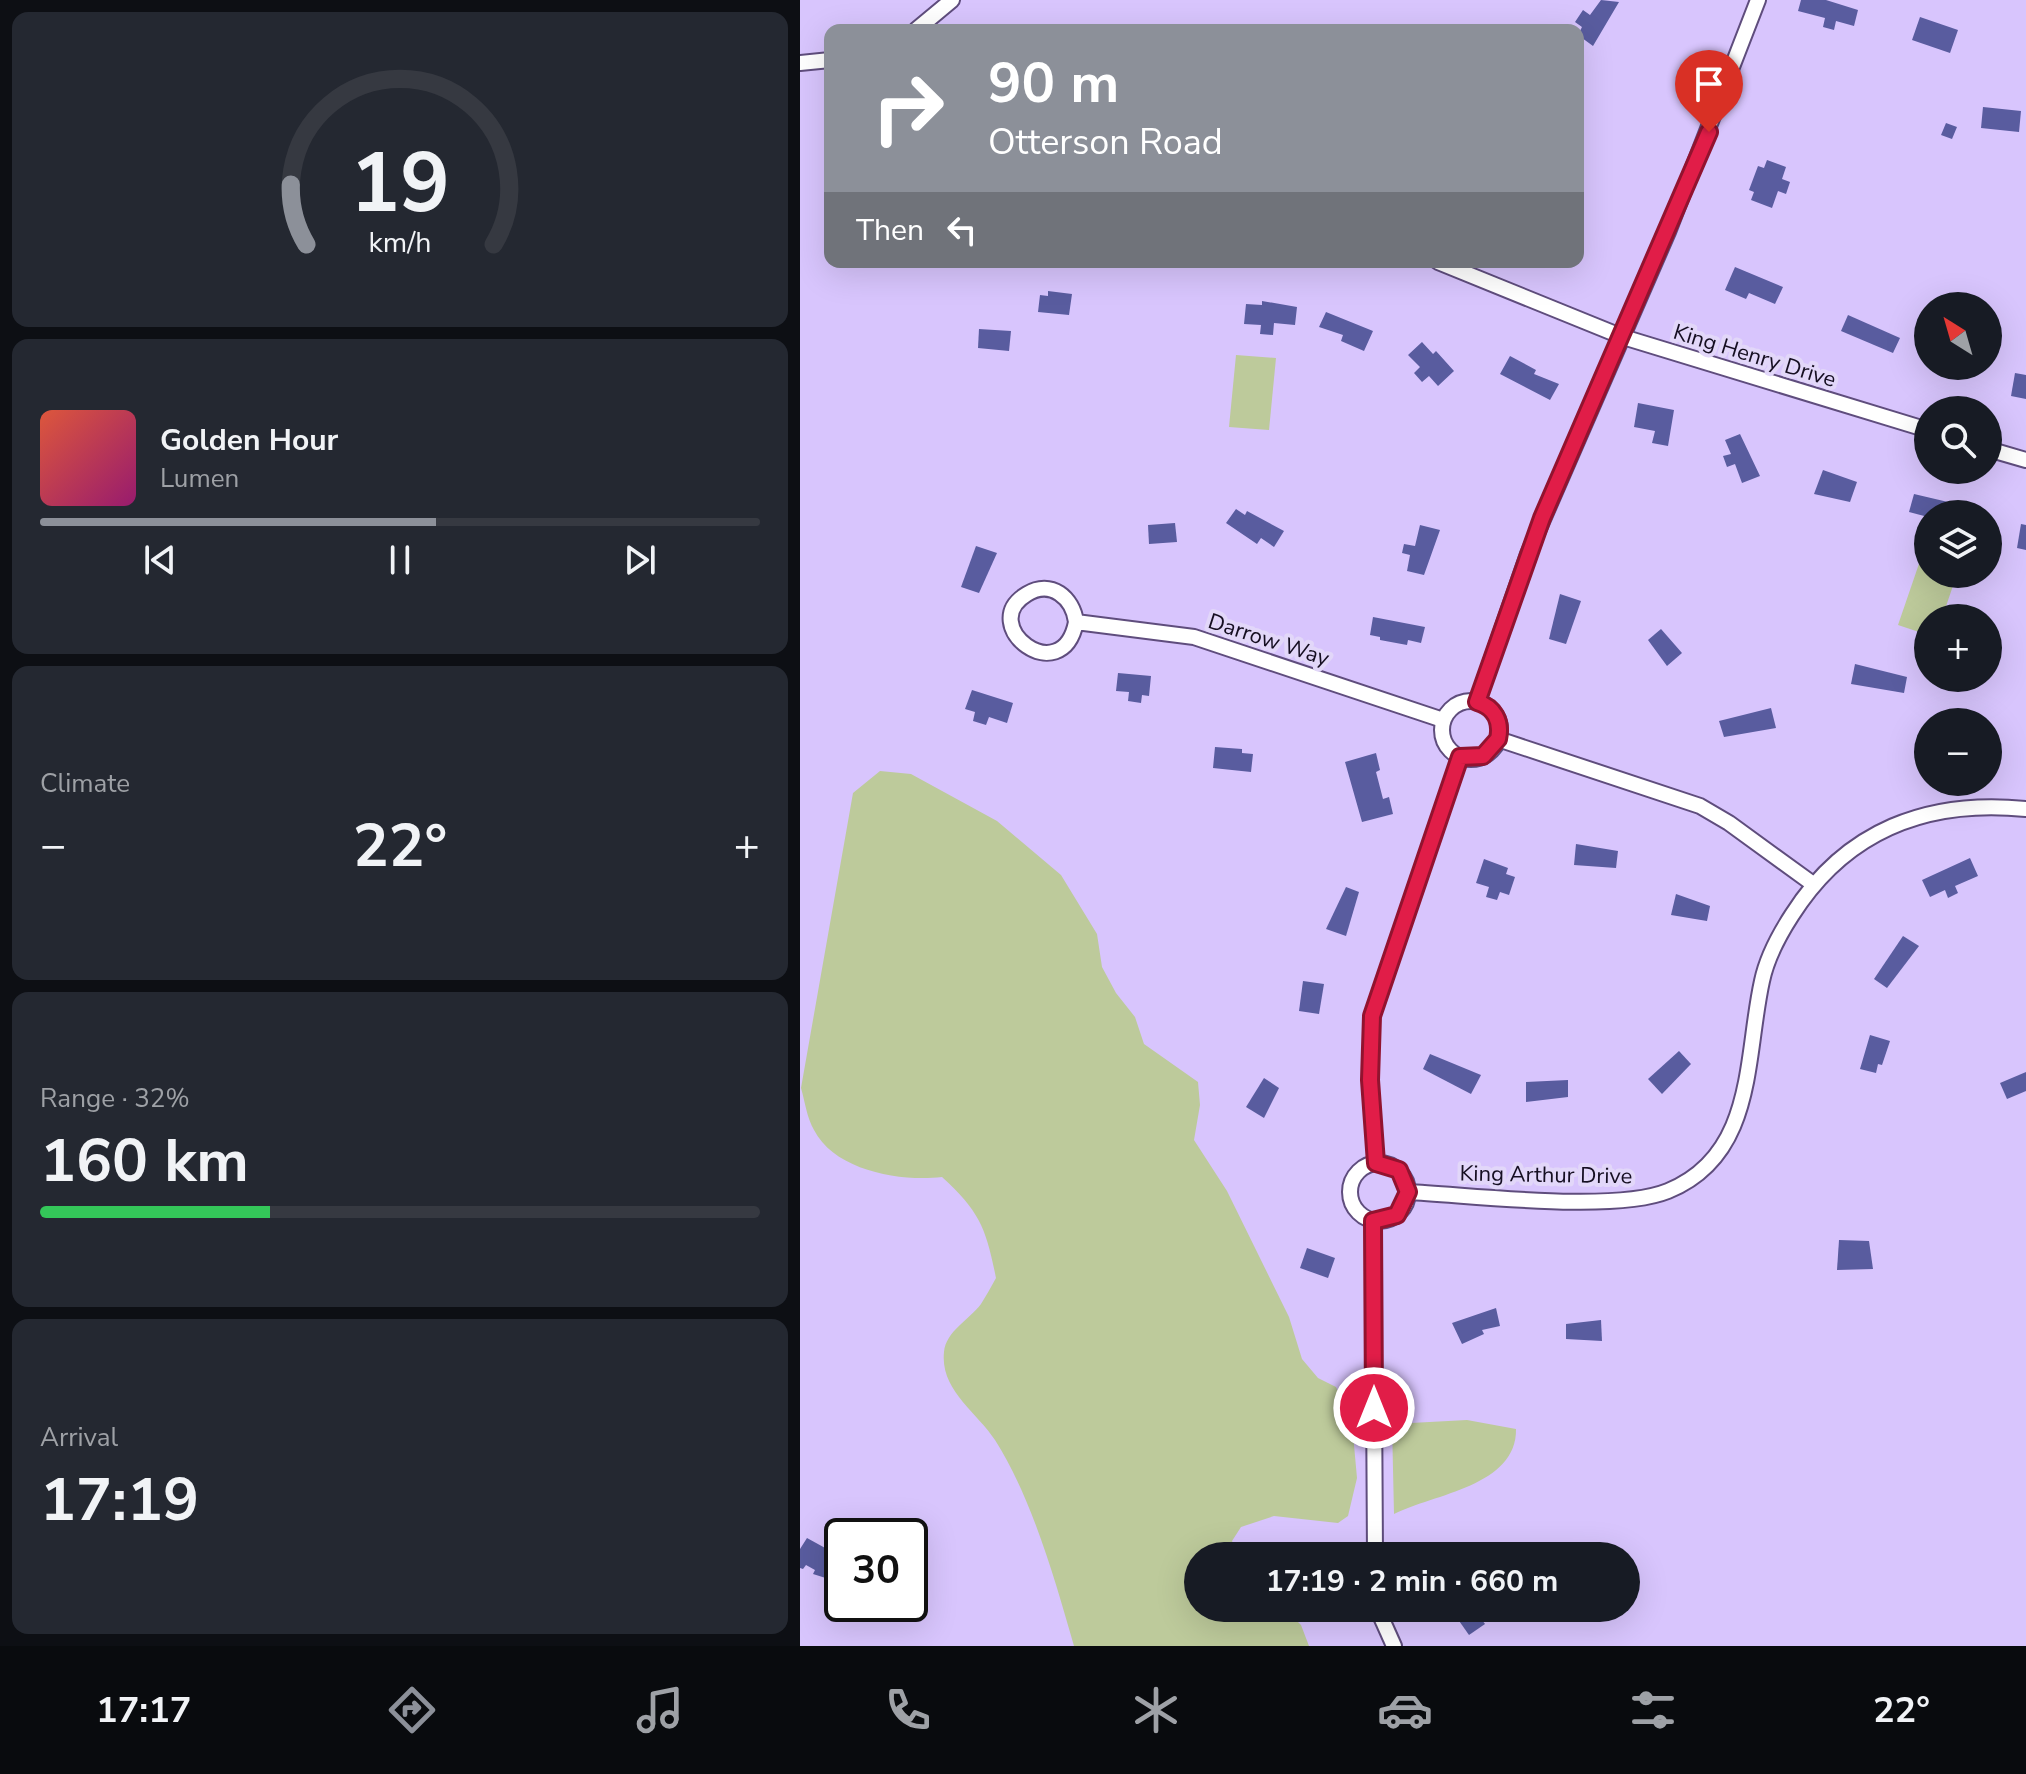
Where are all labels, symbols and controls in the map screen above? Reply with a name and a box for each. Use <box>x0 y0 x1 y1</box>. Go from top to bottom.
text: 90 m <box>988 45 1119 122</box>
pin <box>1675 50 1743 132</box>
icon: right <box>856 56 960 160</box>
icon: arrive <box>1687 62 1731 106</box>
text: Otterson Road <box>988 118 1223 167</box>
text: 19 <box>350 127 450 240</box>
icon: left <box>940 208 984 252</box>
text: Then <box>856 210 924 251</box>
text: km/h <box>369 224 431 263</box>
north arrow <box>1914 292 2002 380</box>
map controls <box>1914 292 2002 796</box>
street label: King Henry Drive <box>1670 317 1840 395</box>
button: search <box>1914 396 2002 484</box>
text: Golden Hour <box>160 420 338 461</box>
text: Lumen <box>160 461 239 496</box>
button: layers <box>1914 500 2002 588</box>
icon: previous <box>138 538 182 582</box>
icon: pause <box>378 538 422 582</box>
icon: next <box>618 538 662 582</box>
button: + <box>1914 604 2002 692</box>
street label: Darrow Way <box>1204 606 1334 674</box>
button: − <box>1914 708 2002 796</box>
text: Climate <box>40 766 130 801</box>
text: 22° <box>353 805 447 887</box>
text: − <box>40 816 66 876</box>
text: + <box>734 816 760 876</box>
text: Range · 32% <box>40 1081 190 1116</box>
text: 160 km <box>40 1120 249 1202</box>
street label: King Arthur Drive <box>1459 1158 1633 1192</box>
position arrow <box>1332 1366 1416 1450</box>
text: Arrival <box>40 1420 118 1455</box>
text: 17:19 <box>40 1459 199 1541</box>
speed limit sign: 30 <box>824 1518 928 1622</box>
text: 17:19 · 2 min · 660 m <box>1266 1561 1558 1602</box>
icon: directions <box>384 1682 440 1738</box>
icon: music <box>632 1682 688 1738</box>
icon: phone <box>880 1682 936 1738</box>
icon: climate <box>1128 1682 1184 1738</box>
icon: car <box>1377 1682 1433 1738</box>
icon: filters <box>1625 1682 1681 1738</box>
text: 17:17 <box>96 1686 191 1735</box>
text: 22° <box>1873 1686 1930 1735</box>

